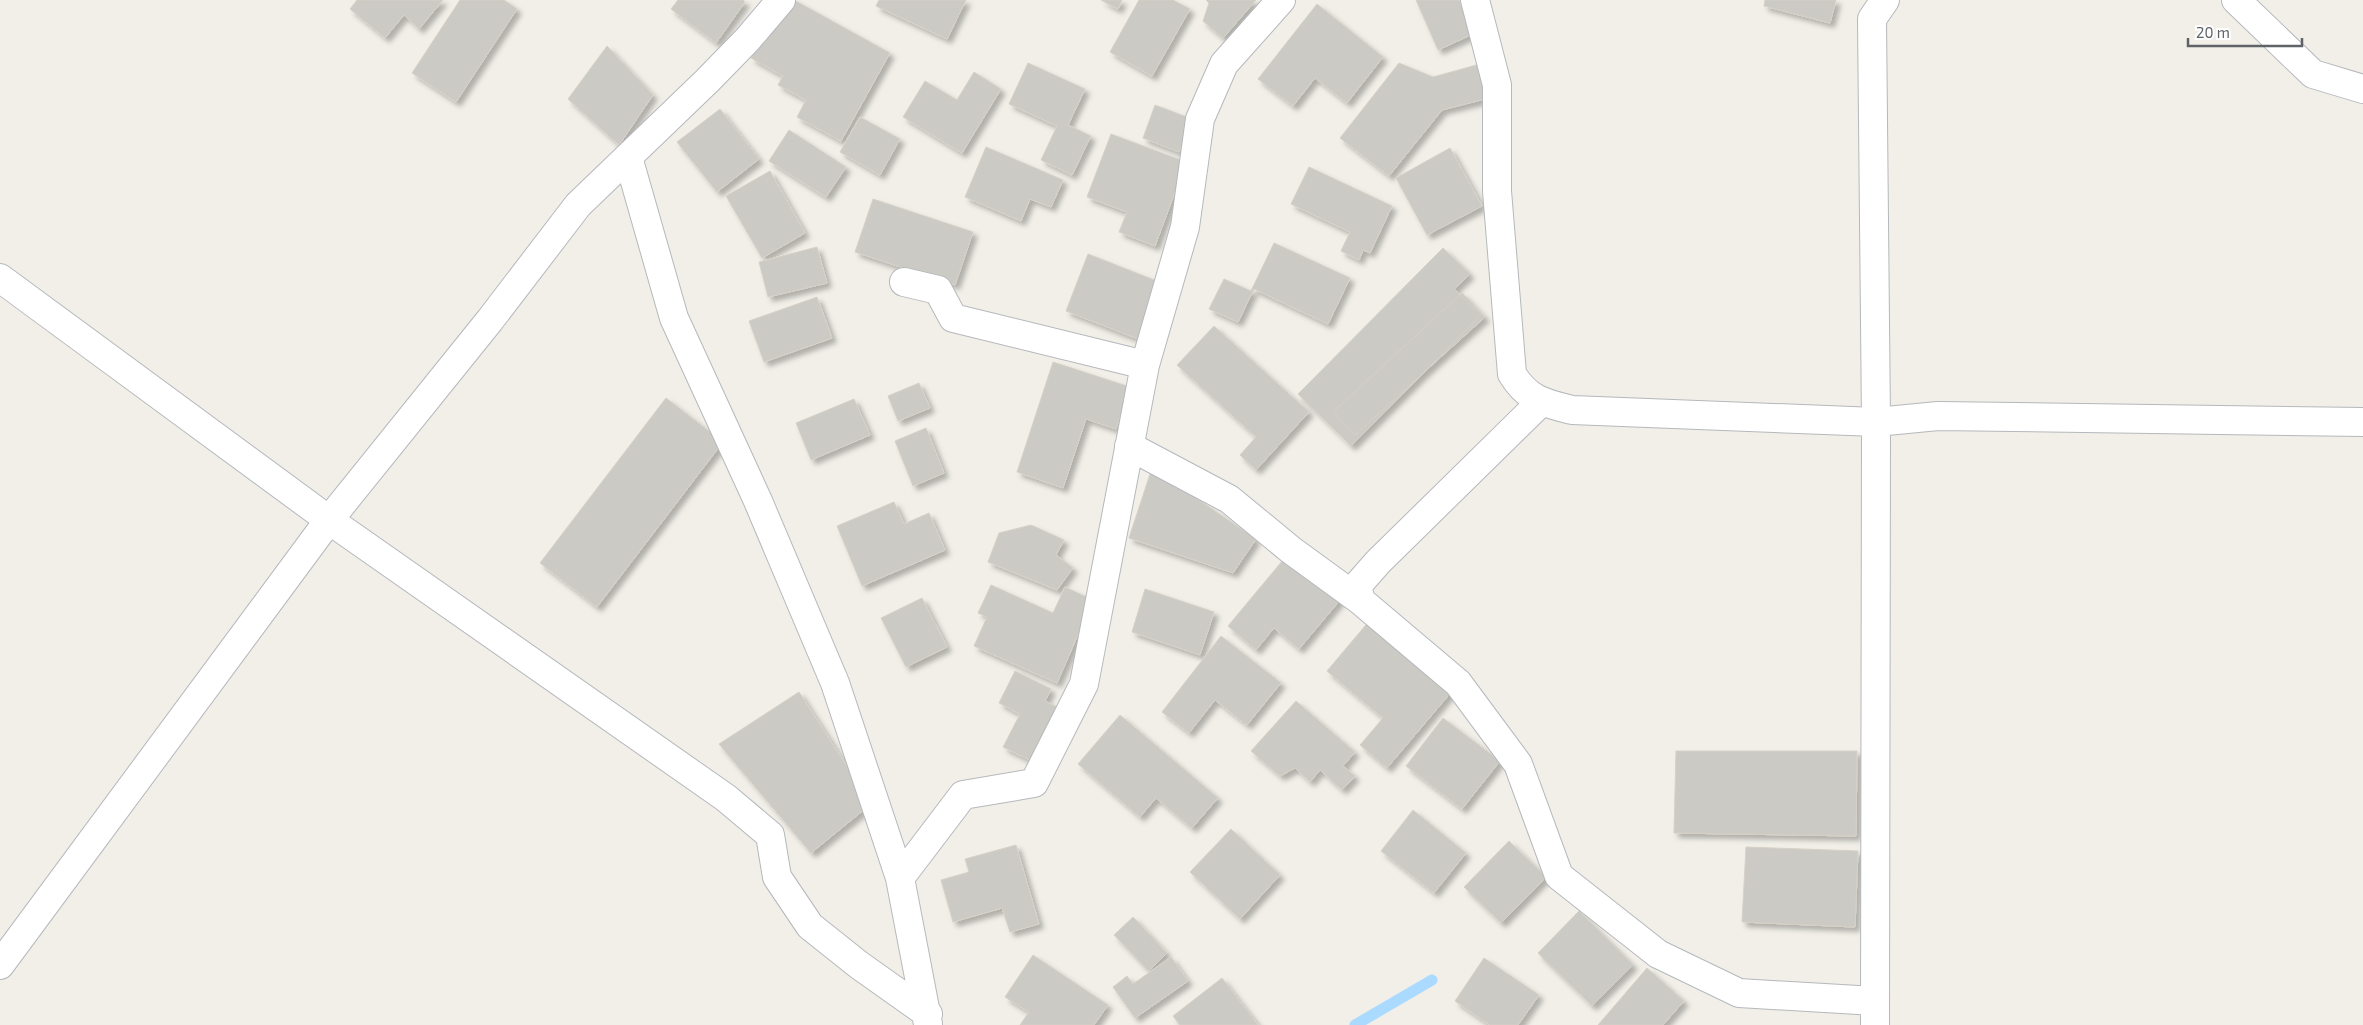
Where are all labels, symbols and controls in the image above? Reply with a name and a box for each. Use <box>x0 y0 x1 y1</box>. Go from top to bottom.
scale bar <box>2188 15 2302 47</box>
text: 20 m <box>2196 23 2230 41</box>

